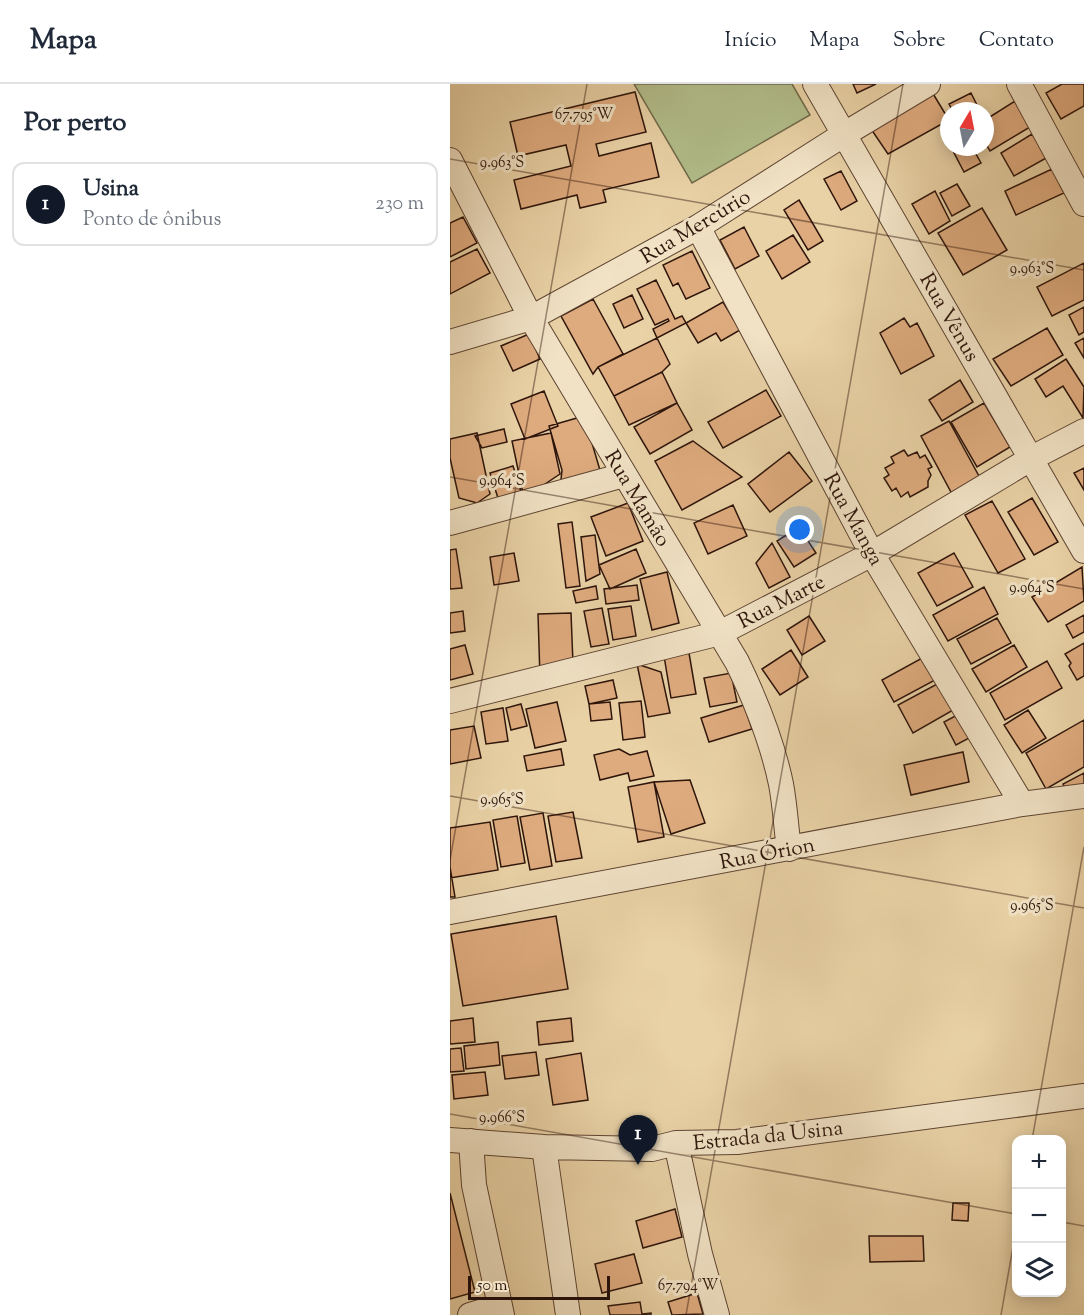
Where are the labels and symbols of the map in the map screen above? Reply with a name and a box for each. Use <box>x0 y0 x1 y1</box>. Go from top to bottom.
north arrow <box>940 102 994 156</box>
text: 67.795°W <box>555 105 614 126</box>
text: 9.963°S <box>480 153 524 174</box>
street label: Rua Mercúrio <box>635 183 757 273</box>
text: 9.963°S <box>1010 259 1054 280</box>
street label: Rua Vênus <box>911 268 986 368</box>
street label: Rua Mamão <box>596 445 677 553</box>
street label: Rua Manga <box>814 468 890 572</box>
text: 9.964°S <box>479 471 525 492</box>
your location <box>785 515 814 544</box>
street label: Rua Marte <box>733 568 831 638</box>
text: 9.964°S <box>1009 578 1055 599</box>
text: 9.965°S <box>480 790 524 811</box>
street label: Rua Órion <box>717 831 817 879</box>
text: 9.965°S <box>1010 896 1054 917</box>
text: 9.966°S <box>479 1108 525 1129</box>
street label: Estrada da Usina <box>692 1114 845 1160</box>
pin: 1 <box>618 1116 657 1165</box>
scale bar <box>468 1273 610 1300</box>
text: 67.794°W <box>658 1276 719 1297</box>

